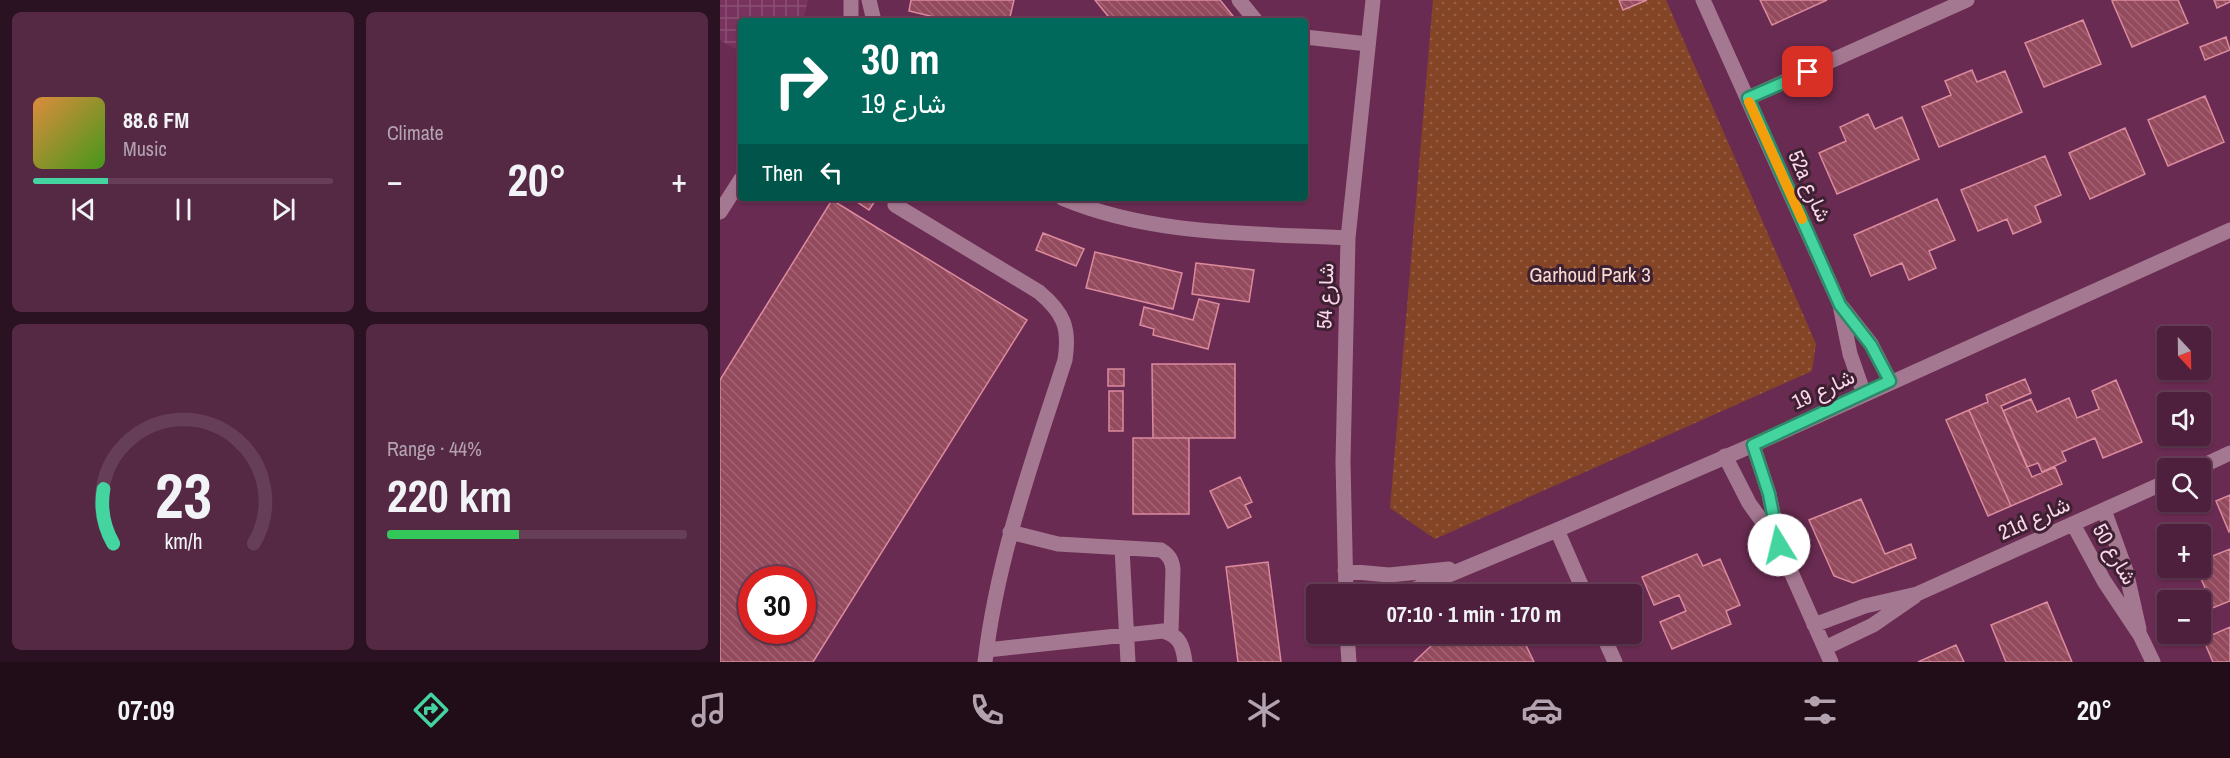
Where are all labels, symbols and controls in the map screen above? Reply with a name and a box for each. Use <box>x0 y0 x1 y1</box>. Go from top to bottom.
text: 30 m <box>861 31 940 87</box>
icon: right <box>762 42 840 120</box>
pin <box>1782 46 1833 97</box>
icon: arrive <box>1791 55 1824 88</box>
text: شارع 19 <box>861 85 946 121</box>
text: 88.6 FM <box>123 105 189 135</box>
text: Climate <box>387 119 444 146</box>
text: Music <box>123 135 167 162</box>
street label: 52a شارع <box>1781 145 1839 227</box>
text: 20° <box>507 149 567 210</box>
icon: left <box>815 156 848 189</box>
text: − <box>387 158 403 202</box>
text: + <box>671 158 687 202</box>
text: Then <box>762 158 803 188</box>
icon: previous <box>67 193 100 226</box>
icon: pause <box>167 193 200 226</box>
icon: next <box>267 193 300 226</box>
park label: Garhoud Park 3 <box>1529 260 1651 289</box>
street label: شارع 54 <box>1309 262 1341 330</box>
north arrow <box>2157 326 2211 380</box>
map controls <box>2157 326 2211 644</box>
street label: شارع 19 <box>1787 362 1859 416</box>
button: sound <box>2157 392 2211 446</box>
text: Range · 44% <box>387 435 482 462</box>
text: 23 <box>155 453 211 537</box>
button: search <box>2157 458 2211 512</box>
text: 220 km <box>387 465 512 526</box>
street label: 21d شارع <box>1993 489 2075 547</box>
position arrow <box>1747 513 1811 577</box>
street label: شارع 50 <box>2086 518 2144 590</box>
button: + <box>2157 524 2211 578</box>
text: km/h <box>164 527 202 556</box>
speed limit sign: 30 <box>738 566 816 644</box>
button: − <box>2157 590 2211 644</box>
text: 07:10 · 1 min · 170 m <box>1387 599 1561 629</box>
icon: directions <box>410 689 452 731</box>
icon: music <box>688 689 730 731</box>
icon: phone <box>966 689 1008 731</box>
icon: climate <box>1243 689 1285 731</box>
icon: car <box>1521 689 1563 731</box>
icon: filters <box>1799 689 1841 731</box>
text: 07:09 <box>118 692 174 728</box>
text: 20° <box>2077 692 2112 728</box>

